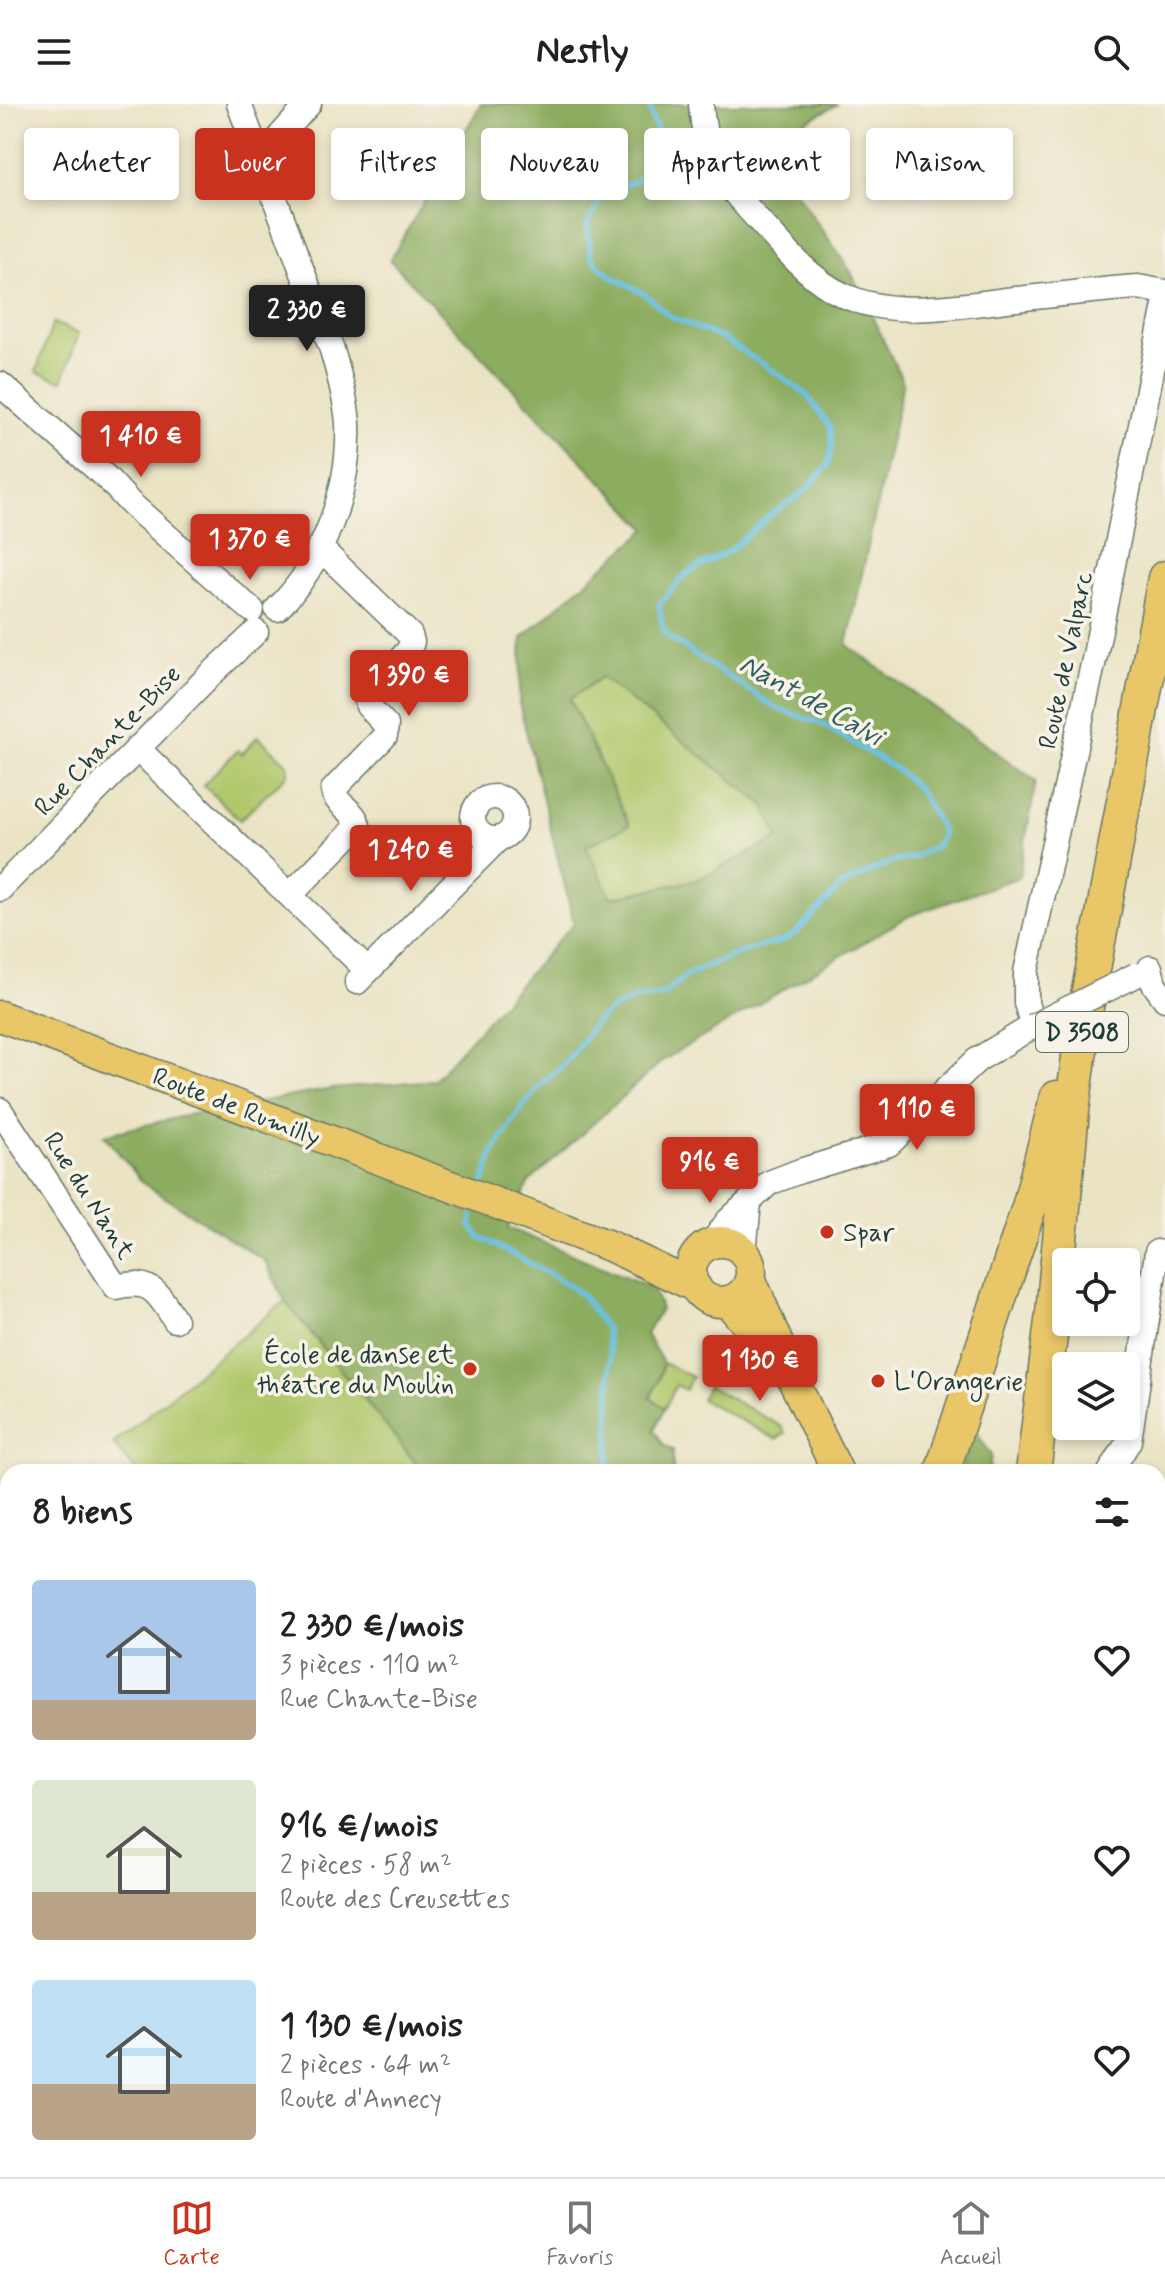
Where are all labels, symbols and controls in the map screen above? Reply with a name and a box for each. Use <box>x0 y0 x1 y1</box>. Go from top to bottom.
text: Nestly <box>536 29 629 76</box>
icon: menu <box>32 30 76 74</box>
icon: search <box>1089 30 1133 74</box>
chip: Acheter <box>24 128 179 200</box>
chip: Louer <box>195 128 315 200</box>
chip: Filtres <box>331 128 465 200</box>
chip: Nouveau <box>481 128 628 200</box>
chip: Appartement <box>644 128 850 200</box>
chip: Maison <box>866 128 1013 200</box>
pin: 2 330 € <box>233 285 381 353</box>
text: 2 330 € <box>267 294 347 328</box>
pin: 1 410 € <box>67 411 215 479</box>
text: 1 410 € <box>99 420 183 454</box>
pin: 1 370 € <box>176 514 324 582</box>
text: 1 370 € <box>209 523 291 557</box>
street label: Route de Valparc <box>1032 568 1102 752</box>
water label: Nant de Calvi <box>732 647 892 758</box>
pin: 1 390 € <box>335 650 483 718</box>
street label: Rue Chante-Bise <box>28 658 189 824</box>
text: 1 390 € <box>368 659 450 693</box>
pin: 1 240 € <box>337 825 485 893</box>
text: 1 240 € <box>368 834 454 868</box>
road number: D 3508 <box>1036 1012 1128 1052</box>
street label: Route de Rumilly <box>147 1060 325 1155</box>
pin: 1 110 € <box>843 1084 991 1152</box>
text: 1 110 € <box>878 1093 956 1127</box>
street label: Rue du Nant <box>35 1126 142 1266</box>
pin: 916 € <box>654 1137 766 1205</box>
text: 916 € <box>680 1146 740 1180</box>
place label: Spar <box>843 1217 895 1251</box>
marker: Spar <box>818 1223 836 1241</box>
map controls <box>1052 1248 1140 1440</box>
button: locate <box>1052 1248 1140 1336</box>
pin: 1 130 € <box>686 1335 834 1403</box>
place label: École de danse et théatre du Moulin <box>257 1337 454 1403</box>
text: 1 130 € <box>720 1344 800 1378</box>
button: layers <box>1052 1352 1140 1440</box>
marker: École de danse et théatre du Moulin <box>461 1360 479 1378</box>
place label: L'Orangerie <box>894 1366 1023 1402</box>
marker: L'Orangerie <box>869 1372 887 1390</box>
text: 8 biens <box>32 1490 133 1535</box>
icon: filters <box>1090 1490 1134 1534</box>
text: 2 330 €/mois <box>280 1604 464 1649</box>
icon: home <box>96 1612 192 1708</box>
icon: heart <box>1090 1638 1134 1682</box>
text: 3 pièces · 110 m² <box>280 1649 459 1683</box>
text: Rue Chante-Bise <box>280 1683 478 1717</box>
text: 916 €/mois <box>280 1804 438 1849</box>
icon: home <box>96 1812 192 1908</box>
icon: heart <box>1090 1838 1134 1882</box>
text: 2 pièces · 58 m² <box>280 1849 452 1883</box>
text: Route des Creusettes <box>280 1883 510 1917</box>
text: 1 130 €/mois <box>280 2004 463 2049</box>
icon: home <box>96 2012 192 2108</box>
icon: heart <box>1090 2038 1134 2082</box>
text: 2 pièces · 64 m² <box>280 2049 451 2083</box>
text: Route d'Annecy <box>280 2083 442 2117</box>
tab: Carte <box>163 2196 220 2272</box>
tab: Favoris <box>546 2196 613 2272</box>
tab: Accueil <box>940 2196 1002 2272</box>

